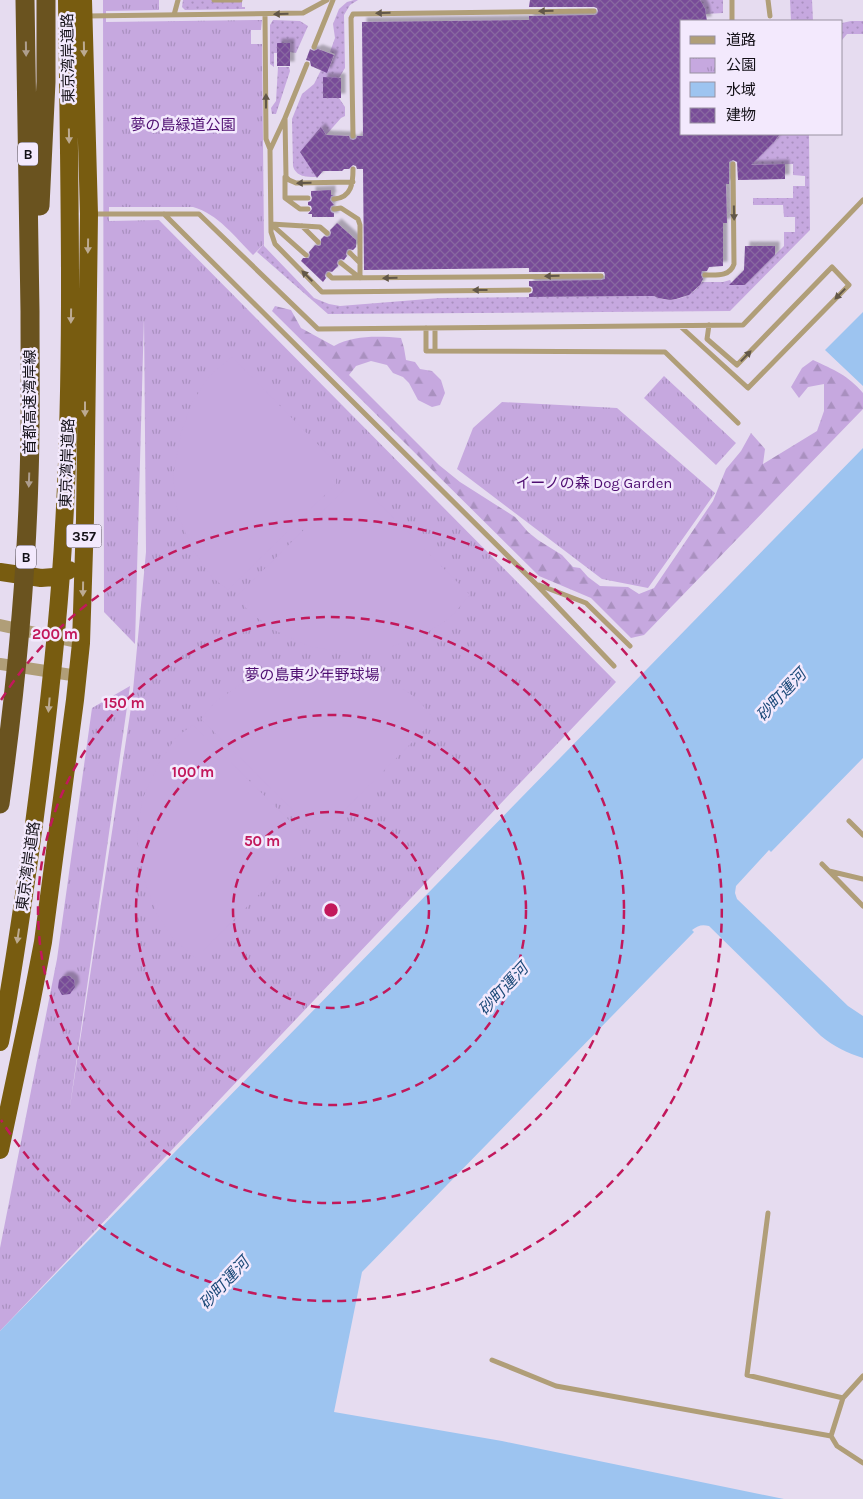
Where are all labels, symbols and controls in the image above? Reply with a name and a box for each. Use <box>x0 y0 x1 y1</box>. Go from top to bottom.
one-way arrow <box>537 7 553 15</box>
one-way arrow <box>375 9 391 17</box>
one-way arrow <box>273 10 289 18</box>
street label: 東京湾岸道路 <box>58 13 78 103</box>
legend <box>680 20 843 135</box>
text: 道路 <box>726 31 756 49</box>
one-way arrow <box>22 41 30 57</box>
one-way arrow <box>81 41 89 57</box>
text: 公園 <box>726 56 756 74</box>
text: 水域 <box>726 81 756 99</box>
one-way arrow <box>262 93 270 109</box>
text: 建物 <box>726 106 756 124</box>
park label: 夢の島緑道公園 <box>130 116 236 134</box>
one-way arrow <box>65 128 73 144</box>
road number: B <box>18 142 38 166</box>
one-way arrow <box>296 179 312 187</box>
one-way arrow <box>730 205 738 221</box>
one-way arrow <box>84 238 92 254</box>
one-way arrow <box>301 271 313 283</box>
one-way arrow <box>544 272 560 280</box>
one-way arrow <box>381 274 397 282</box>
one-way arrow <box>472 287 488 295</box>
one-way arrow <box>834 288 846 300</box>
one-way arrow <box>67 308 75 324</box>
street label: 首都高速湾岸線 <box>21 349 39 455</box>
one-way arrow <box>740 351 752 363</box>
one-way arrow <box>81 401 89 417</box>
street label: 東京湾岸道路 <box>56 418 78 508</box>
one-way arrow <box>25 472 33 488</box>
park label: イーノの森 Dog Garden <box>516 474 672 492</box>
road number: 357 <box>66 524 102 548</box>
road number: B <box>16 546 36 568</box>
one-way arrow <box>79 581 87 597</box>
text: 200 m <box>32 625 78 643</box>
water label: 砂町運河 <box>752 663 812 725</box>
park label: 夢の島東少年野球場 <box>244 666 380 684</box>
text: 150 m <box>103 694 145 712</box>
one-way arrow <box>45 698 53 714</box>
text: 100 m <box>172 763 214 781</box>
street label: 東京湾岸道路 <box>13 820 43 912</box>
text: 50 m <box>244 832 280 850</box>
centre of rings <box>322 901 340 919</box>
one-way arrow <box>14 928 22 944</box>
water label: 砂町運河 <box>474 957 534 1019</box>
water label: 砂町運河 <box>195 1251 255 1313</box>

